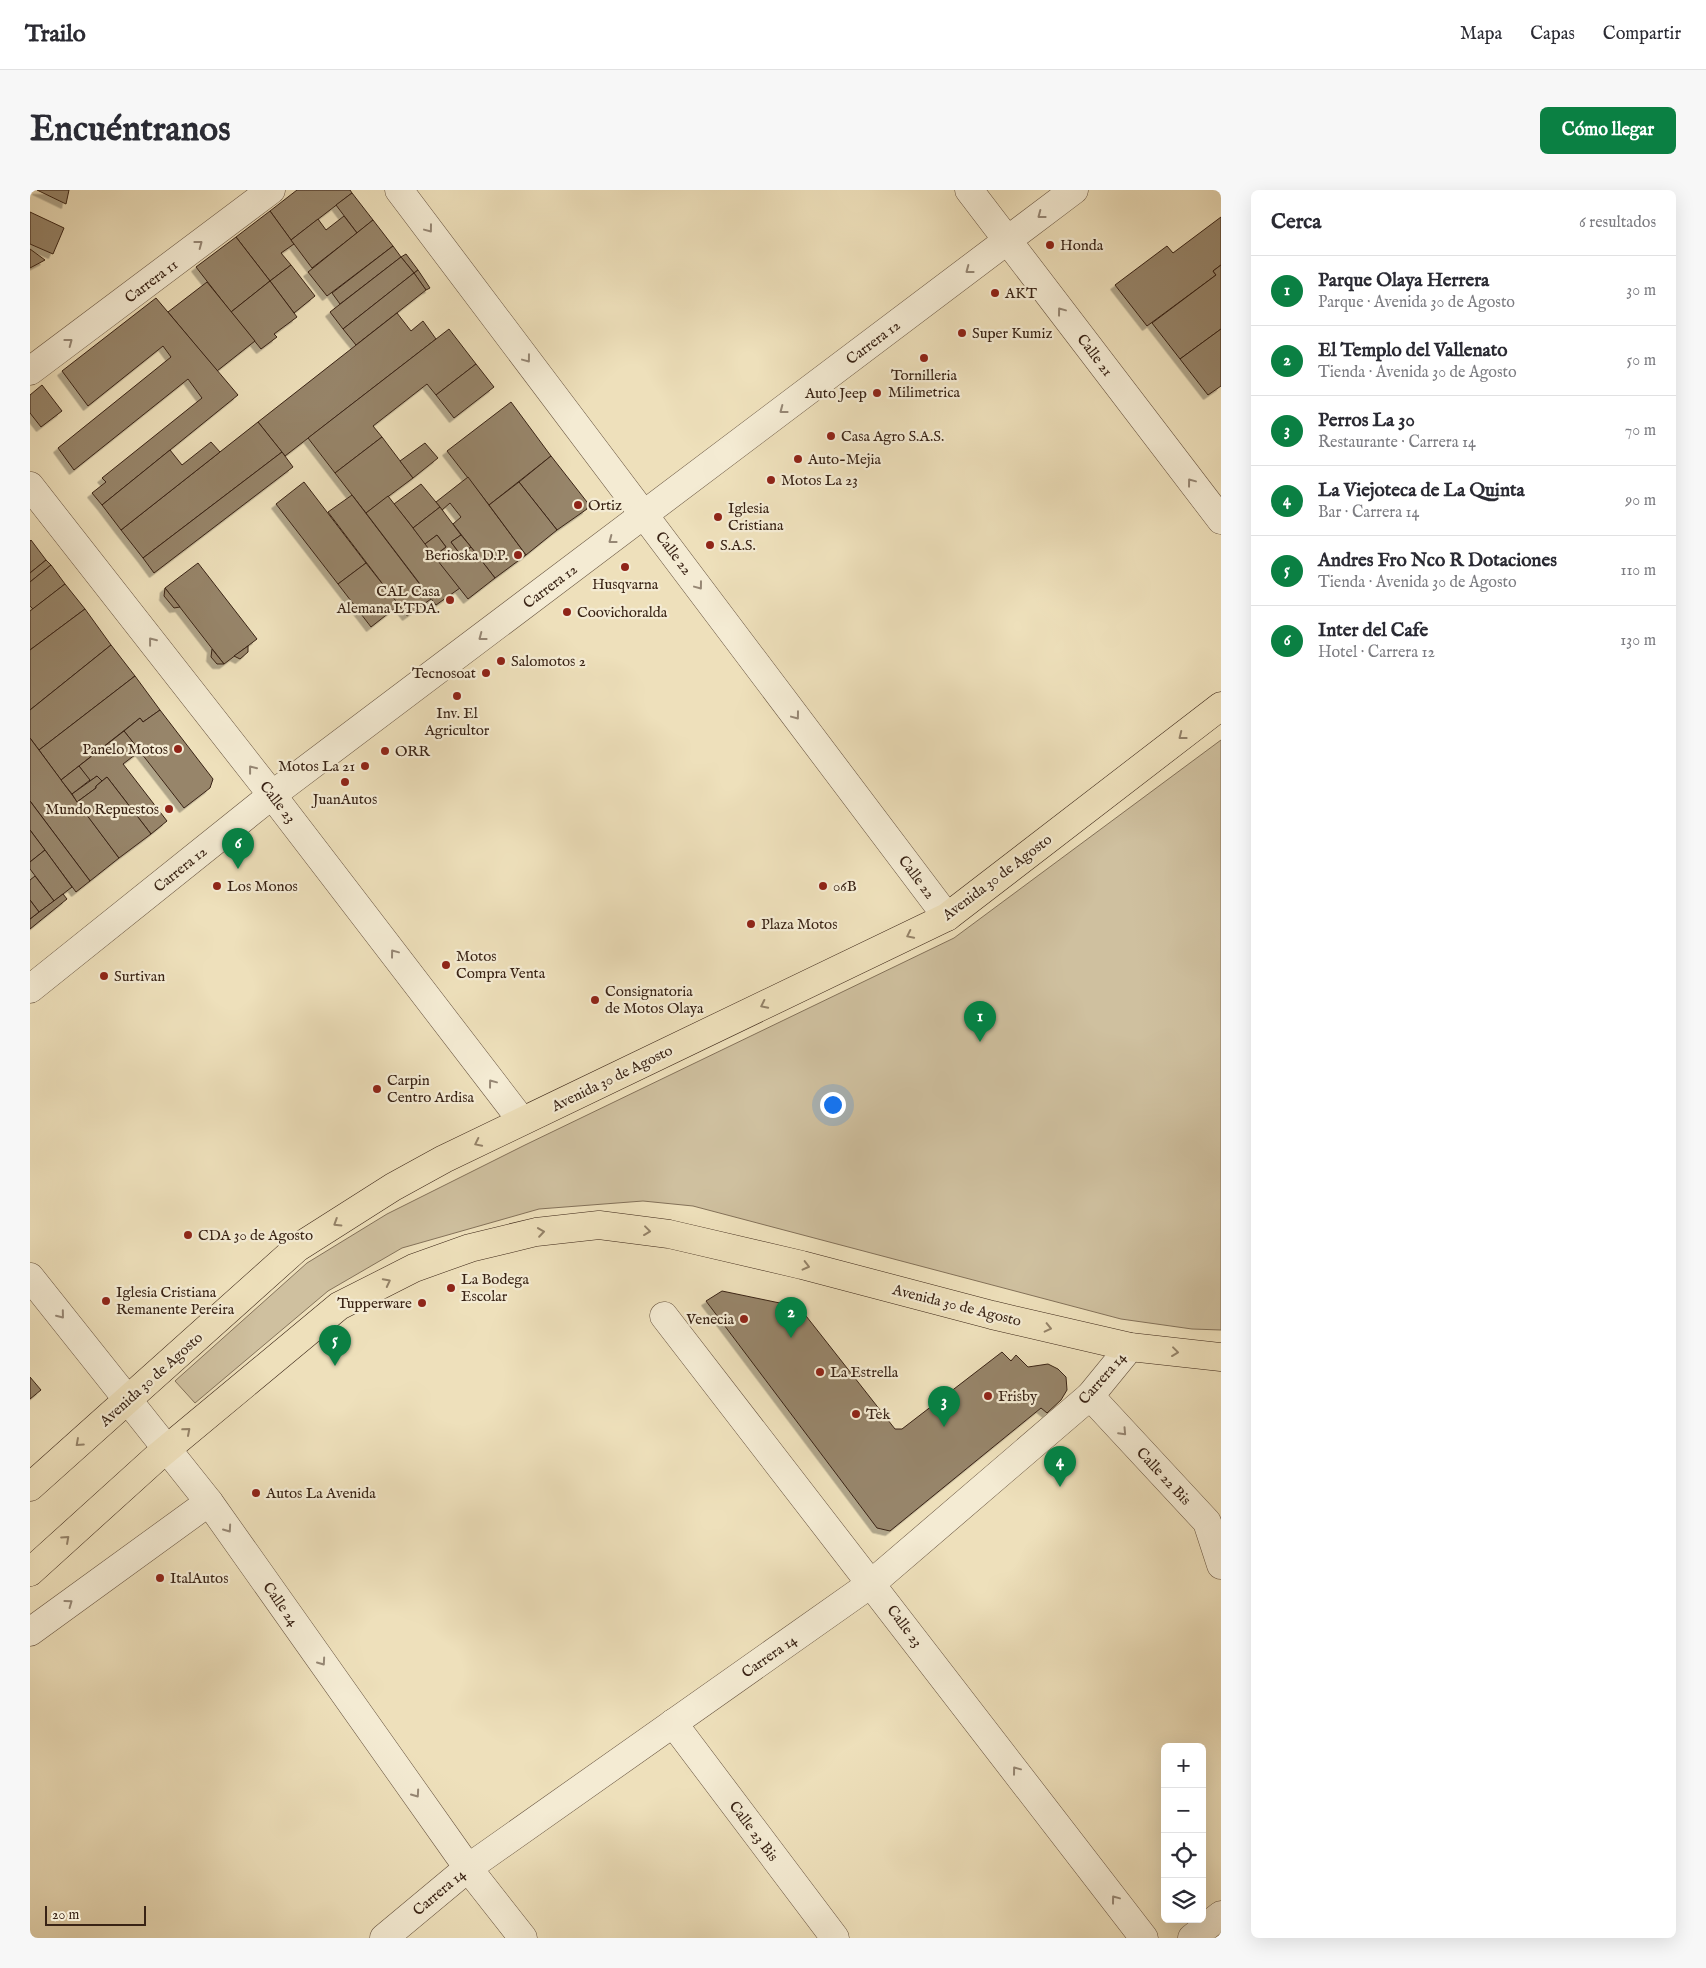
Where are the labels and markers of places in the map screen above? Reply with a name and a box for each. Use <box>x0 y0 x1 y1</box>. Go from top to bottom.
place label: Honda <box>1060 236 1104 255</box>
marker: Honda <box>1044 239 1056 251</box>
place label: AKT <box>1004 284 1037 303</box>
marker: AKT <box>989 287 1001 299</box>
place label: Super Kumiz <box>972 324 1052 343</box>
marker: Super Kumiz <box>956 327 968 339</box>
marker: Tornilleria Milimetrica <box>918 352 930 364</box>
place label: Tornilleria Milimetrica <box>888 366 961 402</box>
place label: Auto Jeep <box>804 384 867 403</box>
marker: Auto Jeep <box>871 387 883 399</box>
place label: Casa Agro S.A.S. <box>841 427 944 446</box>
marker: Casa Agro S.A.S. <box>825 430 837 442</box>
place label: Auto-Mejia <box>807 450 882 469</box>
marker: Auto-Mejia <box>792 453 804 465</box>
place label: Motos La 23 <box>781 471 858 490</box>
marker: Motos La 23 <box>765 474 777 486</box>
place label: Ortiz <box>588 496 622 515</box>
marker: Ortiz <box>572 499 584 511</box>
place label: Iglesia Cristiana <box>728 499 784 535</box>
marker: Iglesia Cristiana <box>712 511 724 523</box>
place label: S.A.S. <box>720 536 756 555</box>
marker: S.A.S. <box>704 539 716 551</box>
place label: Berioska D.P. <box>424 546 508 565</box>
marker: Berioska D.P. <box>512 549 524 561</box>
marker: Husqvarna <box>619 561 631 573</box>
place label: Husqvarna <box>592 575 659 594</box>
place label: CAL Casa Alemana LTDA. <box>336 582 441 618</box>
marker: CAL Casa Alemana LTDA. <box>444 594 456 606</box>
place label: Coovichoralda <box>577 603 668 622</box>
marker: Coovichoralda <box>561 606 573 618</box>
place label: Salomotos 2 <box>511 652 586 671</box>
marker: Salomotos 2 <box>495 655 507 667</box>
place label: Tecnosoat <box>412 664 476 683</box>
marker: Tecnosoat <box>480 667 492 679</box>
marker: Inv. El Agricultor <box>451 690 463 702</box>
place label: Inv. El Agricultor <box>424 704 490 740</box>
place label: Panelo Motos <box>82 740 168 759</box>
place label: ORR <box>395 742 431 761</box>
marker: Panelo Motos <box>172 743 184 755</box>
marker: ORR <box>379 745 391 757</box>
place label: Motos La 21 <box>278 757 355 776</box>
marker: Motos La 21 <box>359 760 371 772</box>
marker: JuanAutos <box>339 776 351 788</box>
place label: JuanAutos <box>311 790 377 809</box>
place label: Mundo Repuestos <box>45 800 159 819</box>
marker: Mundo Repuestos <box>163 803 175 815</box>
pin: 6 <box>222 828 254 869</box>
place label: Los Monos <box>227 877 298 896</box>
place label: 06B <box>833 877 857 896</box>
marker: Los Monos <box>211 880 223 892</box>
marker: 06B <box>817 880 829 892</box>
place label: Plaza Motos <box>761 915 837 934</box>
marker: Plaza Motos <box>745 918 757 930</box>
place label: Motos Compra Venta <box>456 947 546 983</box>
marker: Motos Compra Venta <box>440 959 452 971</box>
place label: Surtivan <box>114 967 165 986</box>
marker: Surtivan <box>98 970 110 982</box>
place label: Consignatoria de Motos Olaya <box>605 982 704 1018</box>
marker: Consignatoria de Motos Olaya <box>589 994 601 1006</box>
pin: 1 <box>964 1001 996 1042</box>
place label: Carpin Centro Ardisa <box>387 1071 475 1107</box>
marker: Carpin Centro Ardisa <box>371 1083 383 1095</box>
place label: CDA 30 de Agosto <box>198 1226 313 1245</box>
marker: CDA 30 de Agosto <box>182 1229 194 1241</box>
place label: La Bodega Escolar <box>461 1270 529 1306</box>
marker: La Bodega Escolar <box>445 1282 457 1294</box>
place label: Iglesia Cristiana Remanente Pereira <box>116 1283 235 1319</box>
place label: Tupperware <box>337 1294 412 1313</box>
marker: Iglesia Cristiana Remanente Pereira <box>100 1295 112 1307</box>
marker: Tupperware <box>416 1297 428 1309</box>
pin: 2 <box>775 1297 807 1338</box>
place label: Venecia <box>685 1310 735 1329</box>
marker: Venecia <box>738 1313 750 1325</box>
pin: 5 <box>319 1325 351 1366</box>
place label: La Estrella <box>830 1363 899 1382</box>
marker: La Estrella <box>814 1366 826 1378</box>
pin: 3 <box>928 1386 960 1427</box>
place label: Frisby <box>998 1387 1038 1406</box>
marker: Frisby <box>982 1390 994 1402</box>
place label: Tek <box>866 1405 892 1424</box>
marker: Tek <box>850 1408 862 1420</box>
pin: 4 <box>1044 1446 1076 1487</box>
place label: Autos La Avenida <box>265 1484 376 1503</box>
marker: Autos La Avenida <box>250 1487 262 1499</box>
place label: ItalAutos <box>170 1569 228 1588</box>
marker: ItalAutos <box>154 1572 166 1584</box>

